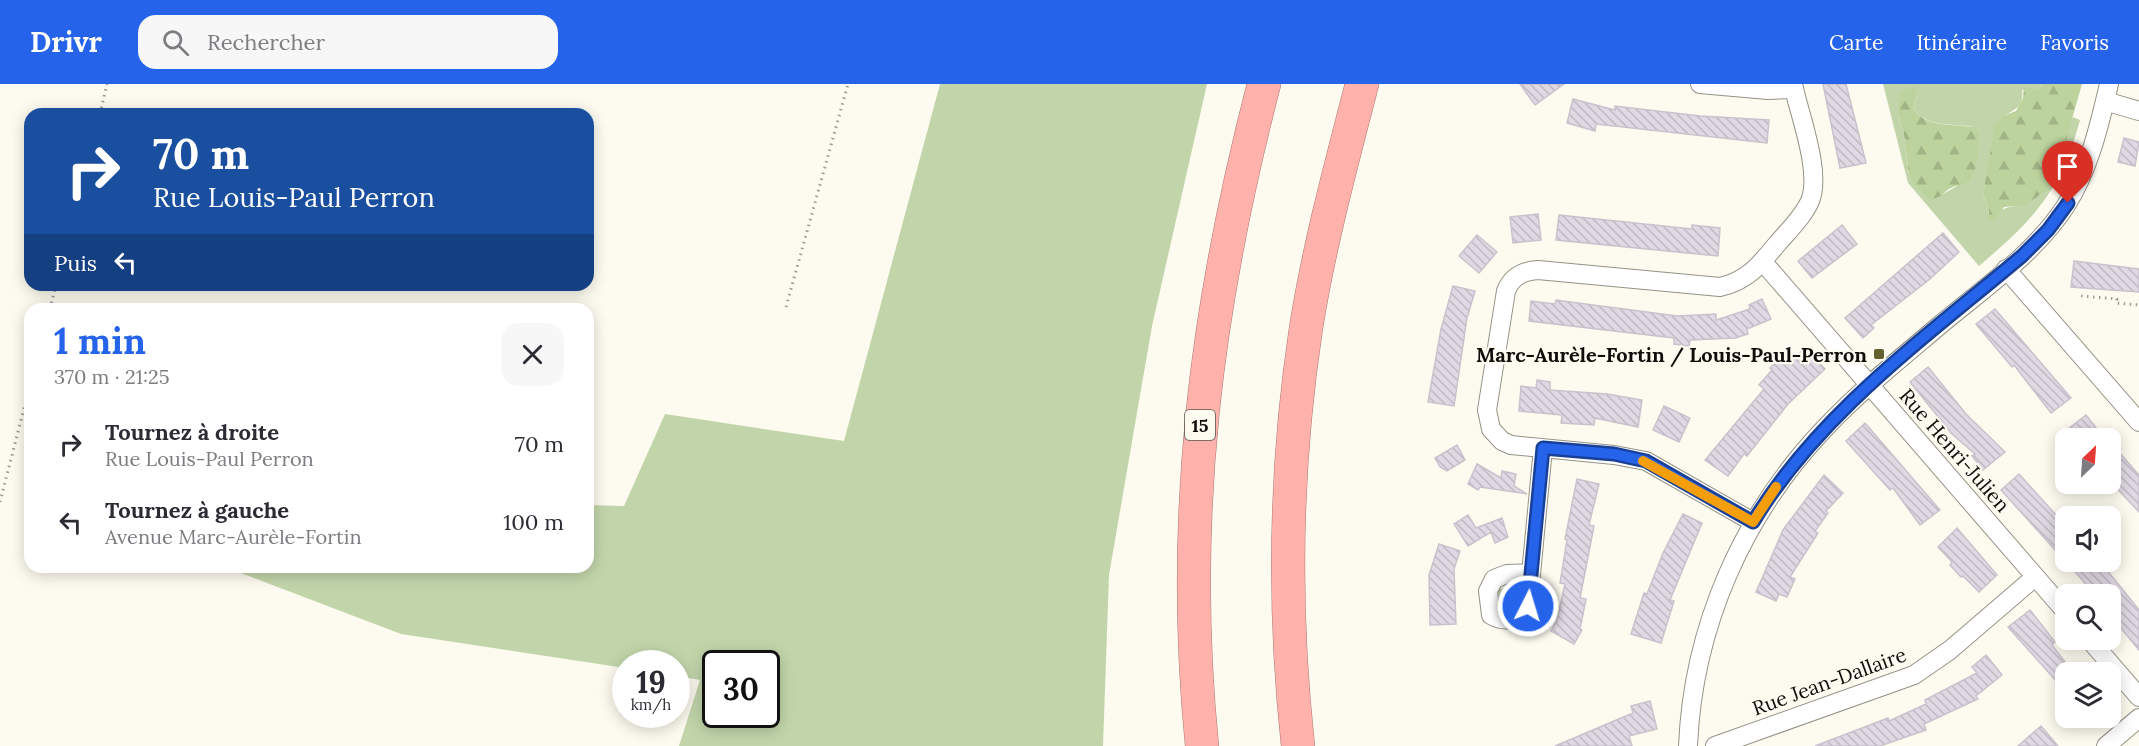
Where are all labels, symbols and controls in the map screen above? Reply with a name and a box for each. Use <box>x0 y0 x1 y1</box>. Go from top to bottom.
search box <box>138 15 558 69</box>
text: Drivr <box>30 24 102 60</box>
icon: search <box>159 26 192 59</box>
text: Rechercher <box>207 28 325 56</box>
text: Carte <box>1829 29 1883 56</box>
text: Itinéraire <box>1916 29 2007 56</box>
text: Favoris <box>2040 29 2109 56</box>
text: 70 m <box>153 127 249 181</box>
icon: right <box>54 132 132 210</box>
pin <box>2042 141 2093 203</box>
icon: arrive <box>2051 150 2084 183</box>
text: Rue Louis-Paul Perron <box>153 180 435 214</box>
icon: left <box>109 246 142 279</box>
text: Puis <box>54 249 97 277</box>
text: 1 min <box>54 318 146 364</box>
button: close <box>501 323 564 386</box>
place label: Marc-Aurèle-Fortin / Louis-Paul-Perron <box>1476 342 1867 368</box>
marker: Marc-Aurèle-Fortin / Louis-Paul-Perron <box>1872 347 1886 361</box>
text: 370 m · 21:25 <box>54 364 170 389</box>
street label: Rue Henri-Julien <box>1895 383 2015 517</box>
road number: 15 <box>1185 410 1215 440</box>
text: Tournez à droite <box>105 418 279 446</box>
icon: right <box>54 428 87 461</box>
north arrow <box>2055 428 2121 494</box>
map controls <box>2055 428 2121 728</box>
text: 70 m <box>515 430 564 458</box>
text: Rue Louis-Paul Perron <box>105 446 314 471</box>
text: Tournez à gauche <box>105 496 289 524</box>
icon: left <box>54 506 87 539</box>
button: sound <box>2055 506 2121 572</box>
text: 100 m <box>503 508 564 536</box>
text: Avenue Marc-Aurèle-Fortin <box>105 524 362 549</box>
position arrow <box>1496 574 1560 638</box>
button: search <box>2055 584 2121 650</box>
street label: Rue Jean-Dallaire <box>1749 642 1909 720</box>
speed limit sign: 30 <box>702 650 780 728</box>
button: layers <box>2055 662 2121 728</box>
text: 19 <box>636 663 666 701</box>
text: km/h <box>631 695 671 714</box>

